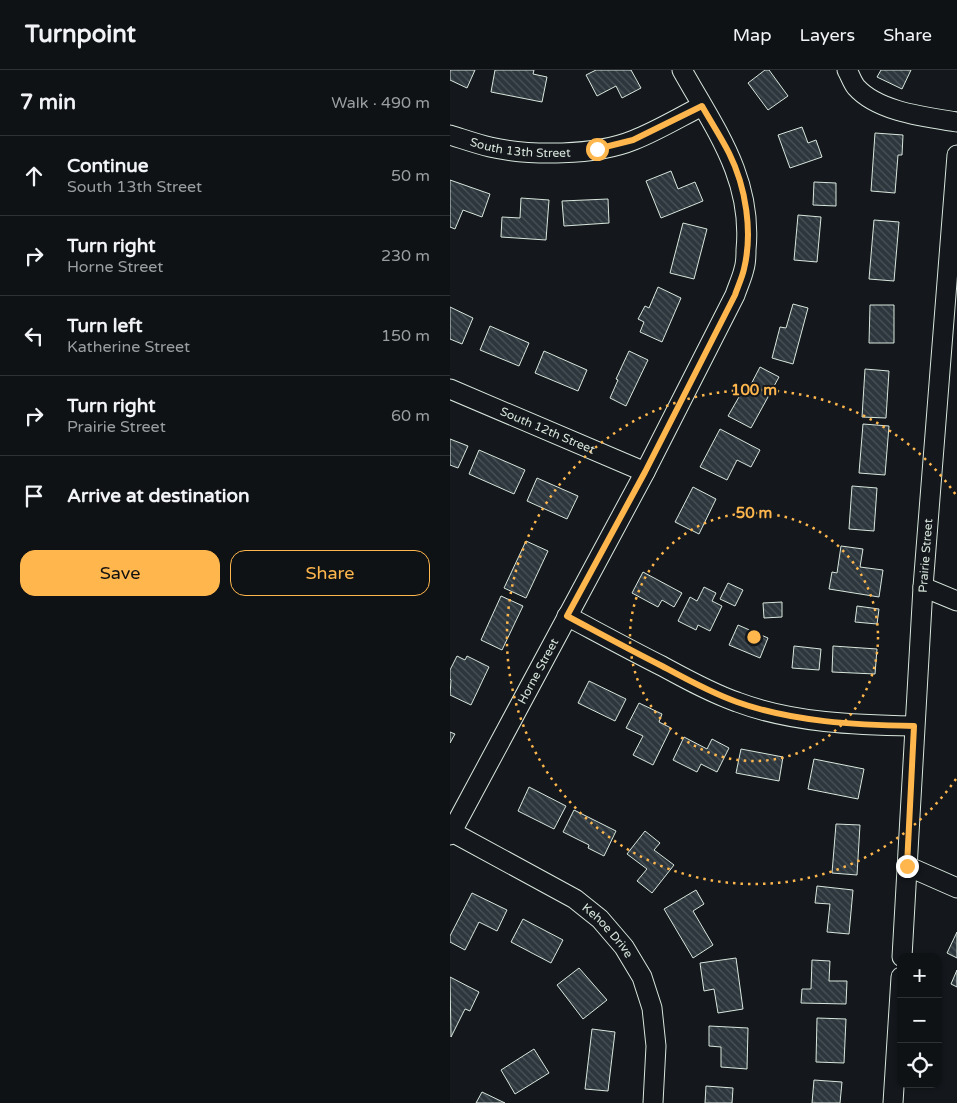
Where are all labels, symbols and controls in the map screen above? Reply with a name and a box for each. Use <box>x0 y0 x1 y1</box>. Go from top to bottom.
text: Turnpoint <box>25 20 136 49</box>
text: Map <box>733 24 772 46</box>
text: Layers <box>800 24 855 46</box>
text: Share <box>883 24 932 46</box>
text: 7 min <box>20 90 76 115</box>
text: Walk · 490 m <box>331 93 430 113</box>
street label: South 13th Street <box>468 135 571 160</box>
route start <box>586 138 609 161</box>
text: Continue <box>67 155 149 177</box>
icon: ahead <box>20 162 48 190</box>
text: 50 m <box>391 166 430 186</box>
text: South 13th Street <box>67 177 202 197</box>
text: Turn right <box>67 235 155 257</box>
icon: right <box>20 242 48 270</box>
text: 230 m <box>381 246 430 266</box>
text: Horne Street <box>67 257 163 277</box>
text: Turn left <box>67 315 143 337</box>
icon: left <box>20 322 48 350</box>
text: 150 m <box>381 326 430 346</box>
text: Katherine Street <box>67 337 190 357</box>
text: 100 m <box>731 381 777 399</box>
text: Turn right <box>67 395 155 417</box>
icon: right <box>20 402 48 430</box>
street label: South 12th Street <box>498 404 597 457</box>
text: 60 m <box>391 406 430 426</box>
text: Prairie Street <box>67 417 166 437</box>
icon: arrive <box>20 482 48 510</box>
text: Arrive at destination <box>67 485 250 507</box>
text: 50 m <box>736 504 772 522</box>
street label: Prairie Street <box>916 518 935 593</box>
button: Save <box>20 550 220 596</box>
button: Share <box>230 550 430 596</box>
centre of rings <box>745 628 763 646</box>
street label: Horne Street <box>515 636 562 706</box>
route end <box>896 855 919 878</box>
street label: Kehoe Drive <box>579 901 636 960</box>
map controls <box>897 953 942 1088</box>
button: + <box>897 953 942 998</box>
button: − <box>897 998 942 1043</box>
button: locate <box>897 1043 942 1088</box>

